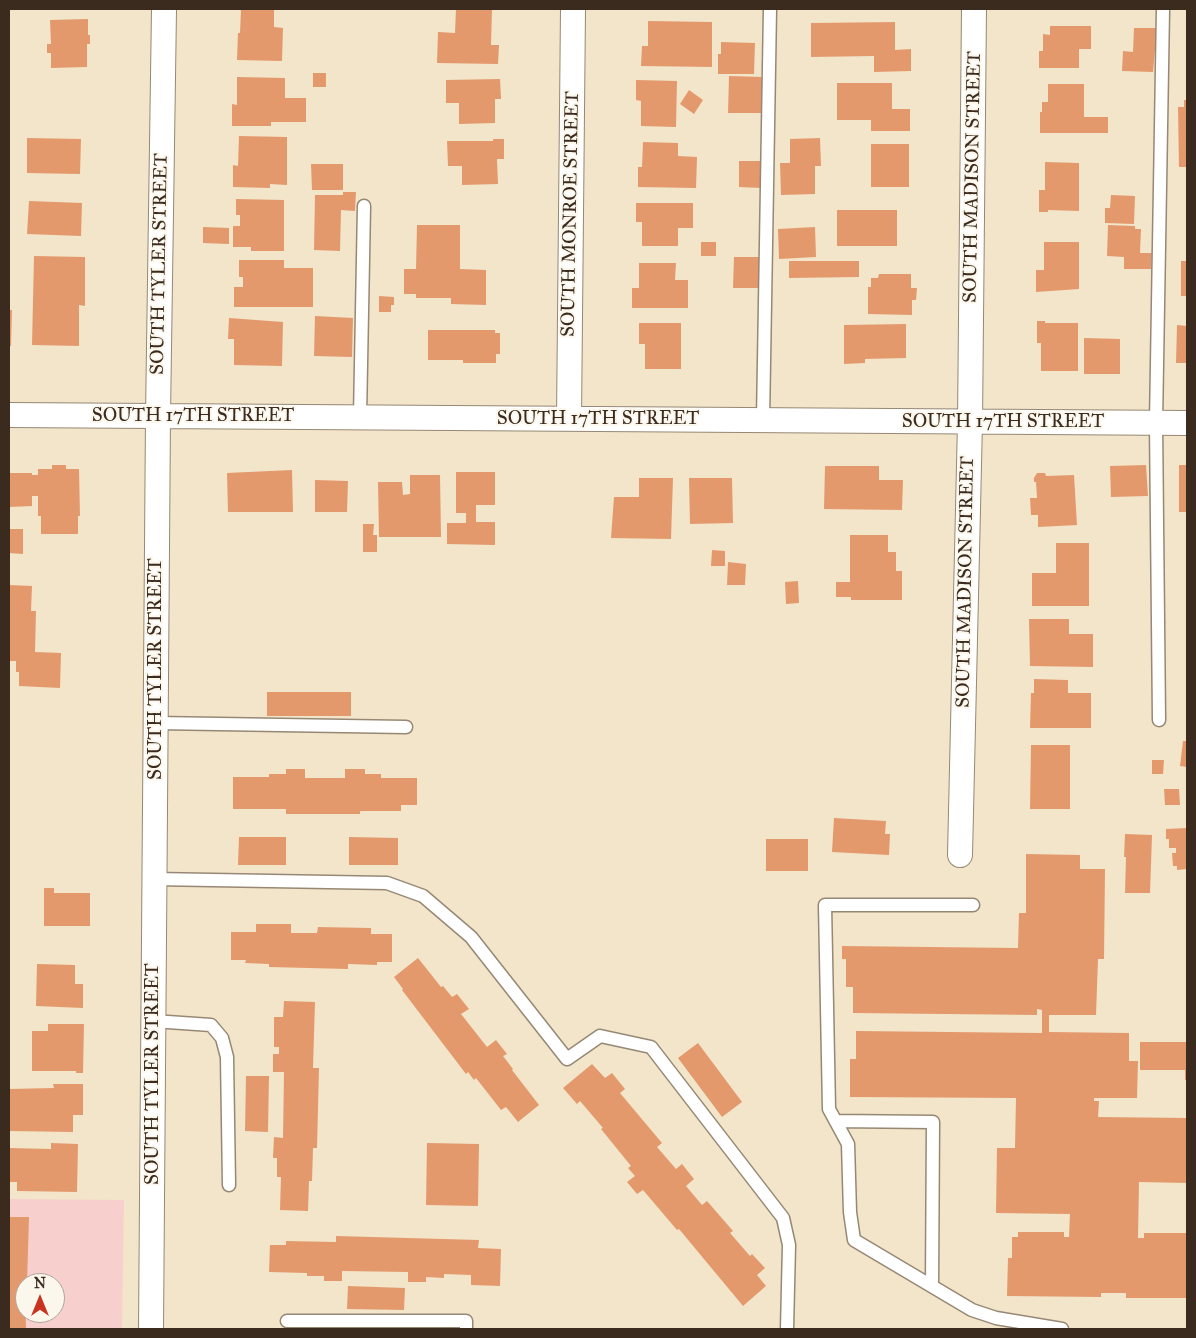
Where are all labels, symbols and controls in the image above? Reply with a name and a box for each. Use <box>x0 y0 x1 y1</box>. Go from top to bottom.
street label: SOUTH MADISON STREET <box>959 51 987 303</box>
street label: SOUTH MONROE STREET <box>557 91 585 337</box>
street label: SOUTH TYLER STREET <box>147 153 173 375</box>
street label: SOUTH 17TH STREET <box>92 405 294 427</box>
street label: SOUTH 17TH STREET <box>497 408 699 430</box>
street label: SOUTH 17TH STREET <box>902 411 1104 433</box>
street label: SOUTH MADISON STREET <box>952 456 980 708</box>
street label: SOUTH TYLER STREET <box>145 558 167 780</box>
street label: SOUTH TYLER STREET <box>142 963 164 1185</box>
north arrow <box>15 1273 65 1323</box>
text: N <box>34 1275 46 1292</box>

